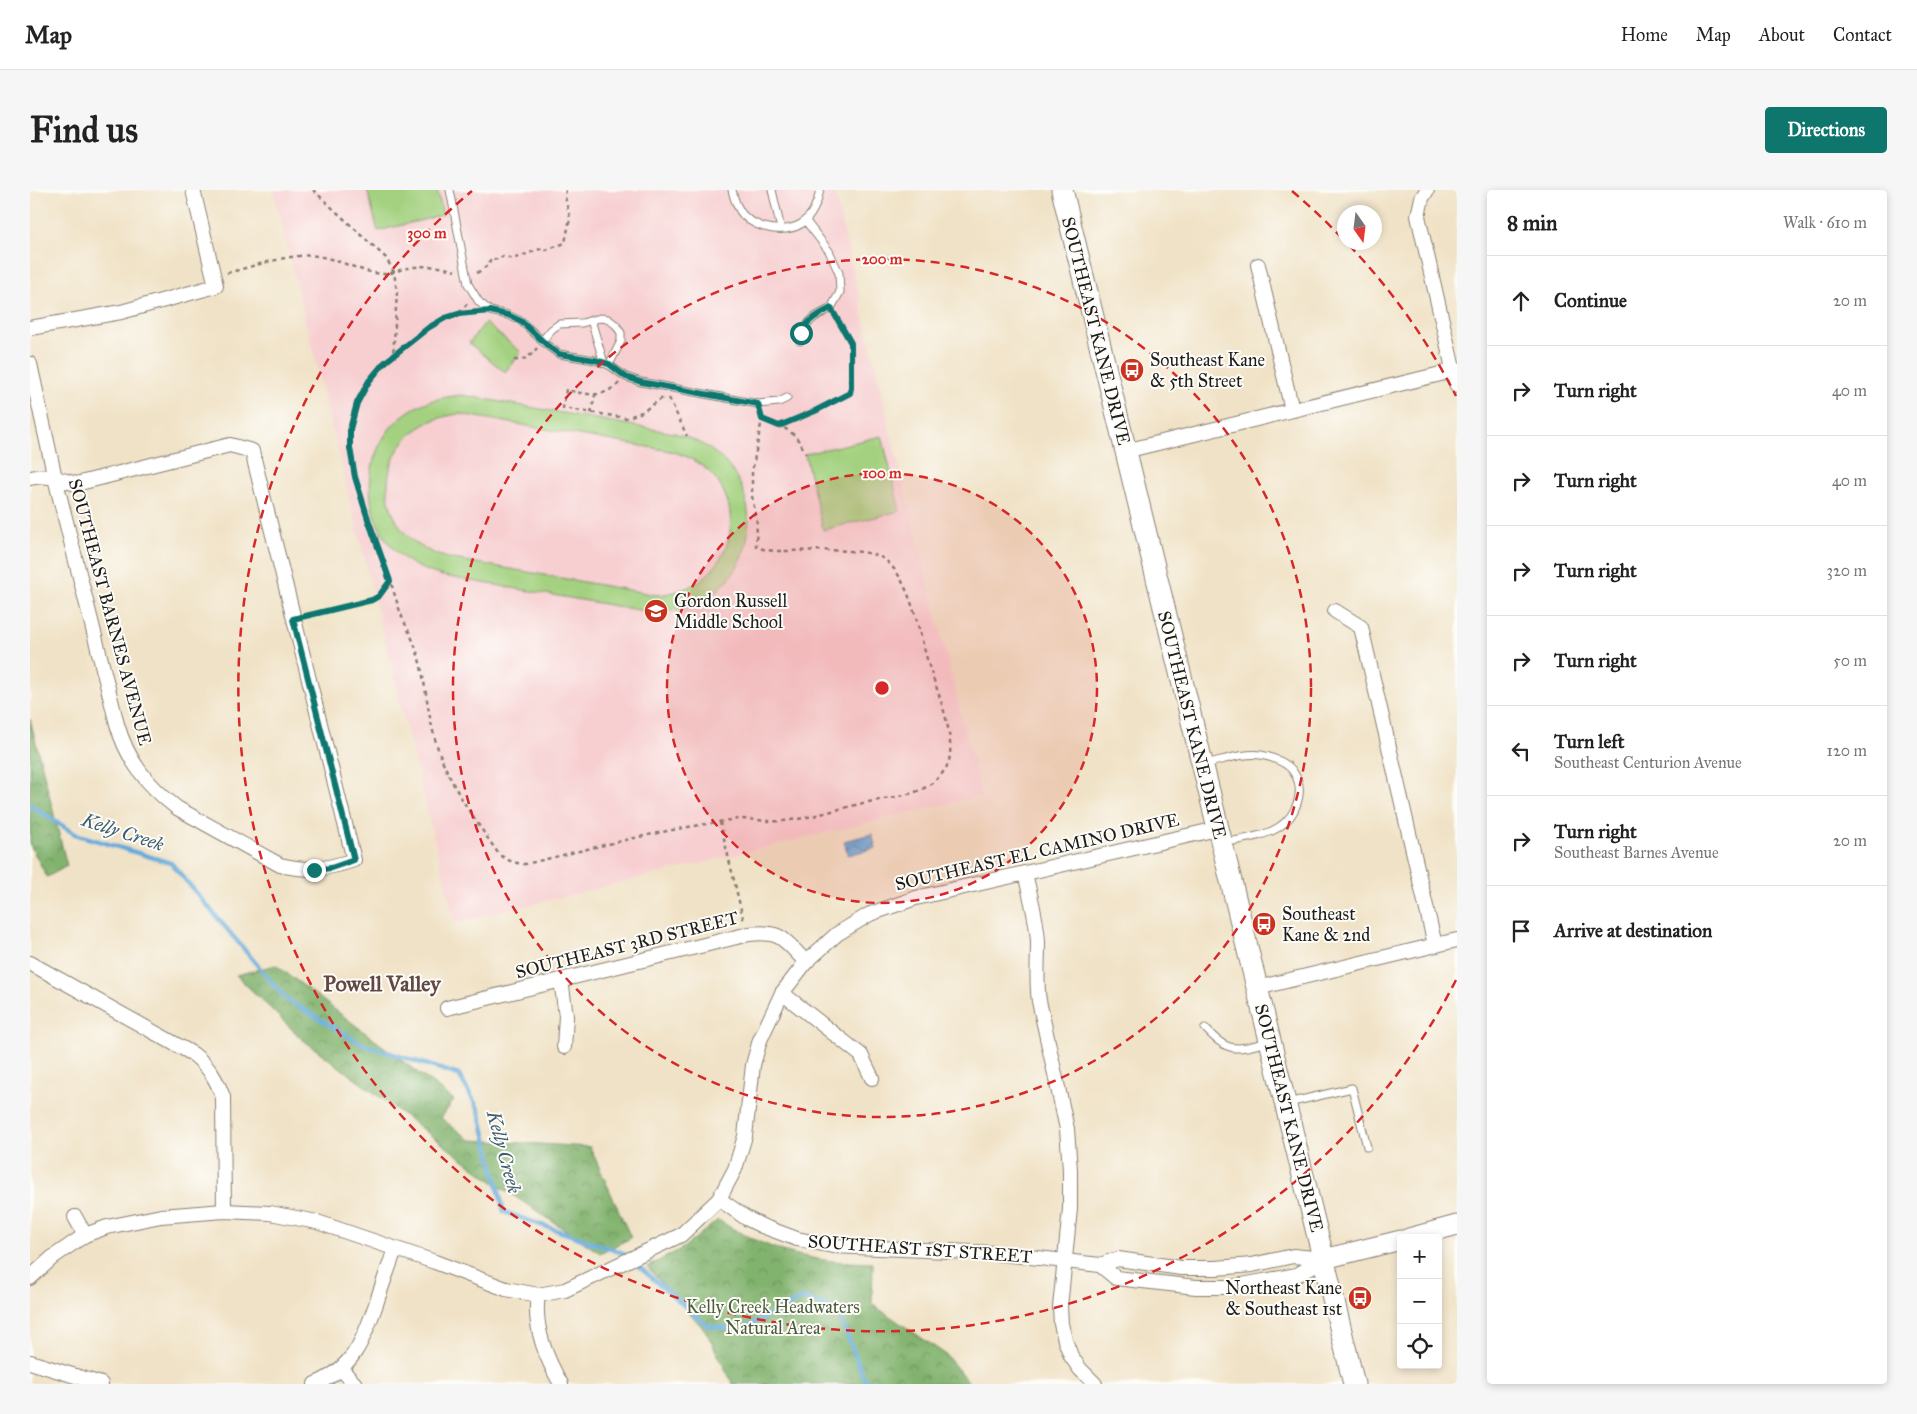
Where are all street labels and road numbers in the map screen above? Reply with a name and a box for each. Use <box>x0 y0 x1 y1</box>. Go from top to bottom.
street label: SOUTHEAST KANE DRIVE <box>1057 215 1135 447</box>
street label: SOUTHEAST BARNES AVENUE <box>64 476 156 748</box>
street label: SOUTHEAST KANE DRIVE <box>1153 609 1231 841</box>
street label: SOUTHEAST EL CAMINO DRIVE <box>893 809 1181 895</box>
street label: SOUTHEAST 3RD STREET <box>513 907 741 983</box>
street label: SOUTHEAST KANE DRIVE <box>1250 1002 1328 1234</box>
street label: SOUTHEAST 1ST STREET <box>807 1230 1033 1268</box>

